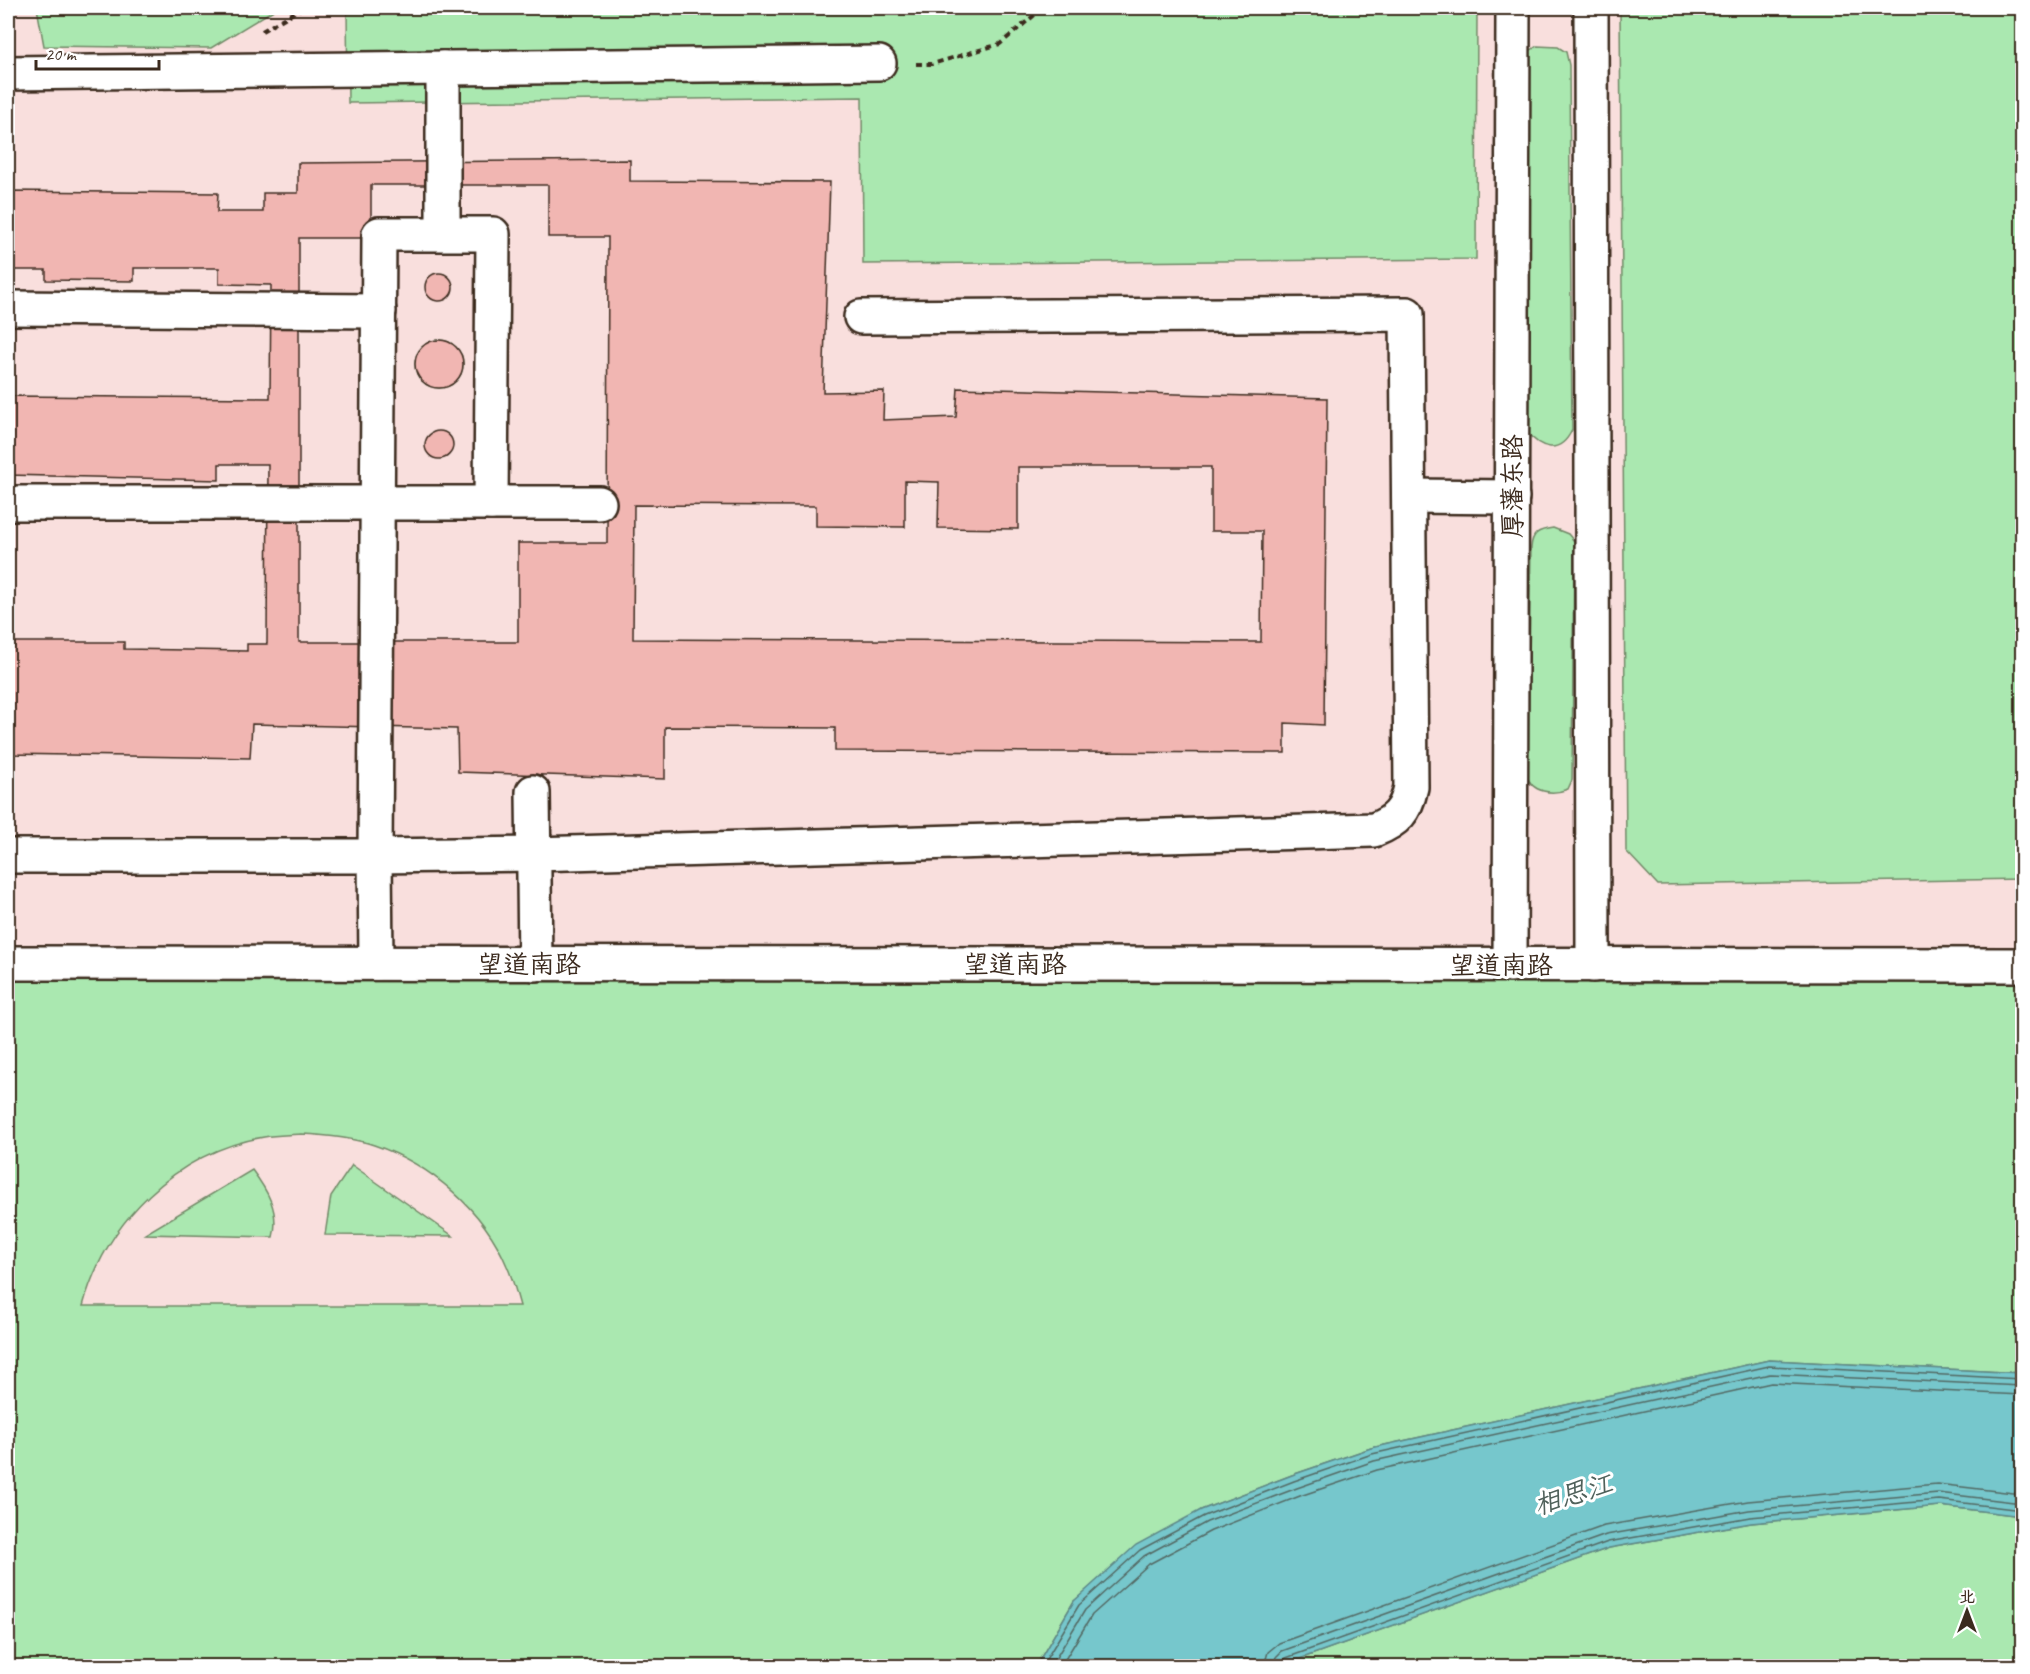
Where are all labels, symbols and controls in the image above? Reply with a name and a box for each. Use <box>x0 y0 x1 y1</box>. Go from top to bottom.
scale bar <box>36 33 159 71</box>
text: 20 m <box>45 43 78 65</box>
street label: 厚藩东路 <box>1496 434 1529 538</box>
street label: 望道南路 <box>477 948 581 981</box>
street label: 望道南路 <box>963 948 1067 981</box>
street label: 望道南路 <box>1449 949 1553 982</box>
water label: 相思江 <box>1529 1466 1618 1522</box>
north arrow <box>1937 1581 1997 1641</box>
text: 北 <box>1959 1587 1975 1607</box>

